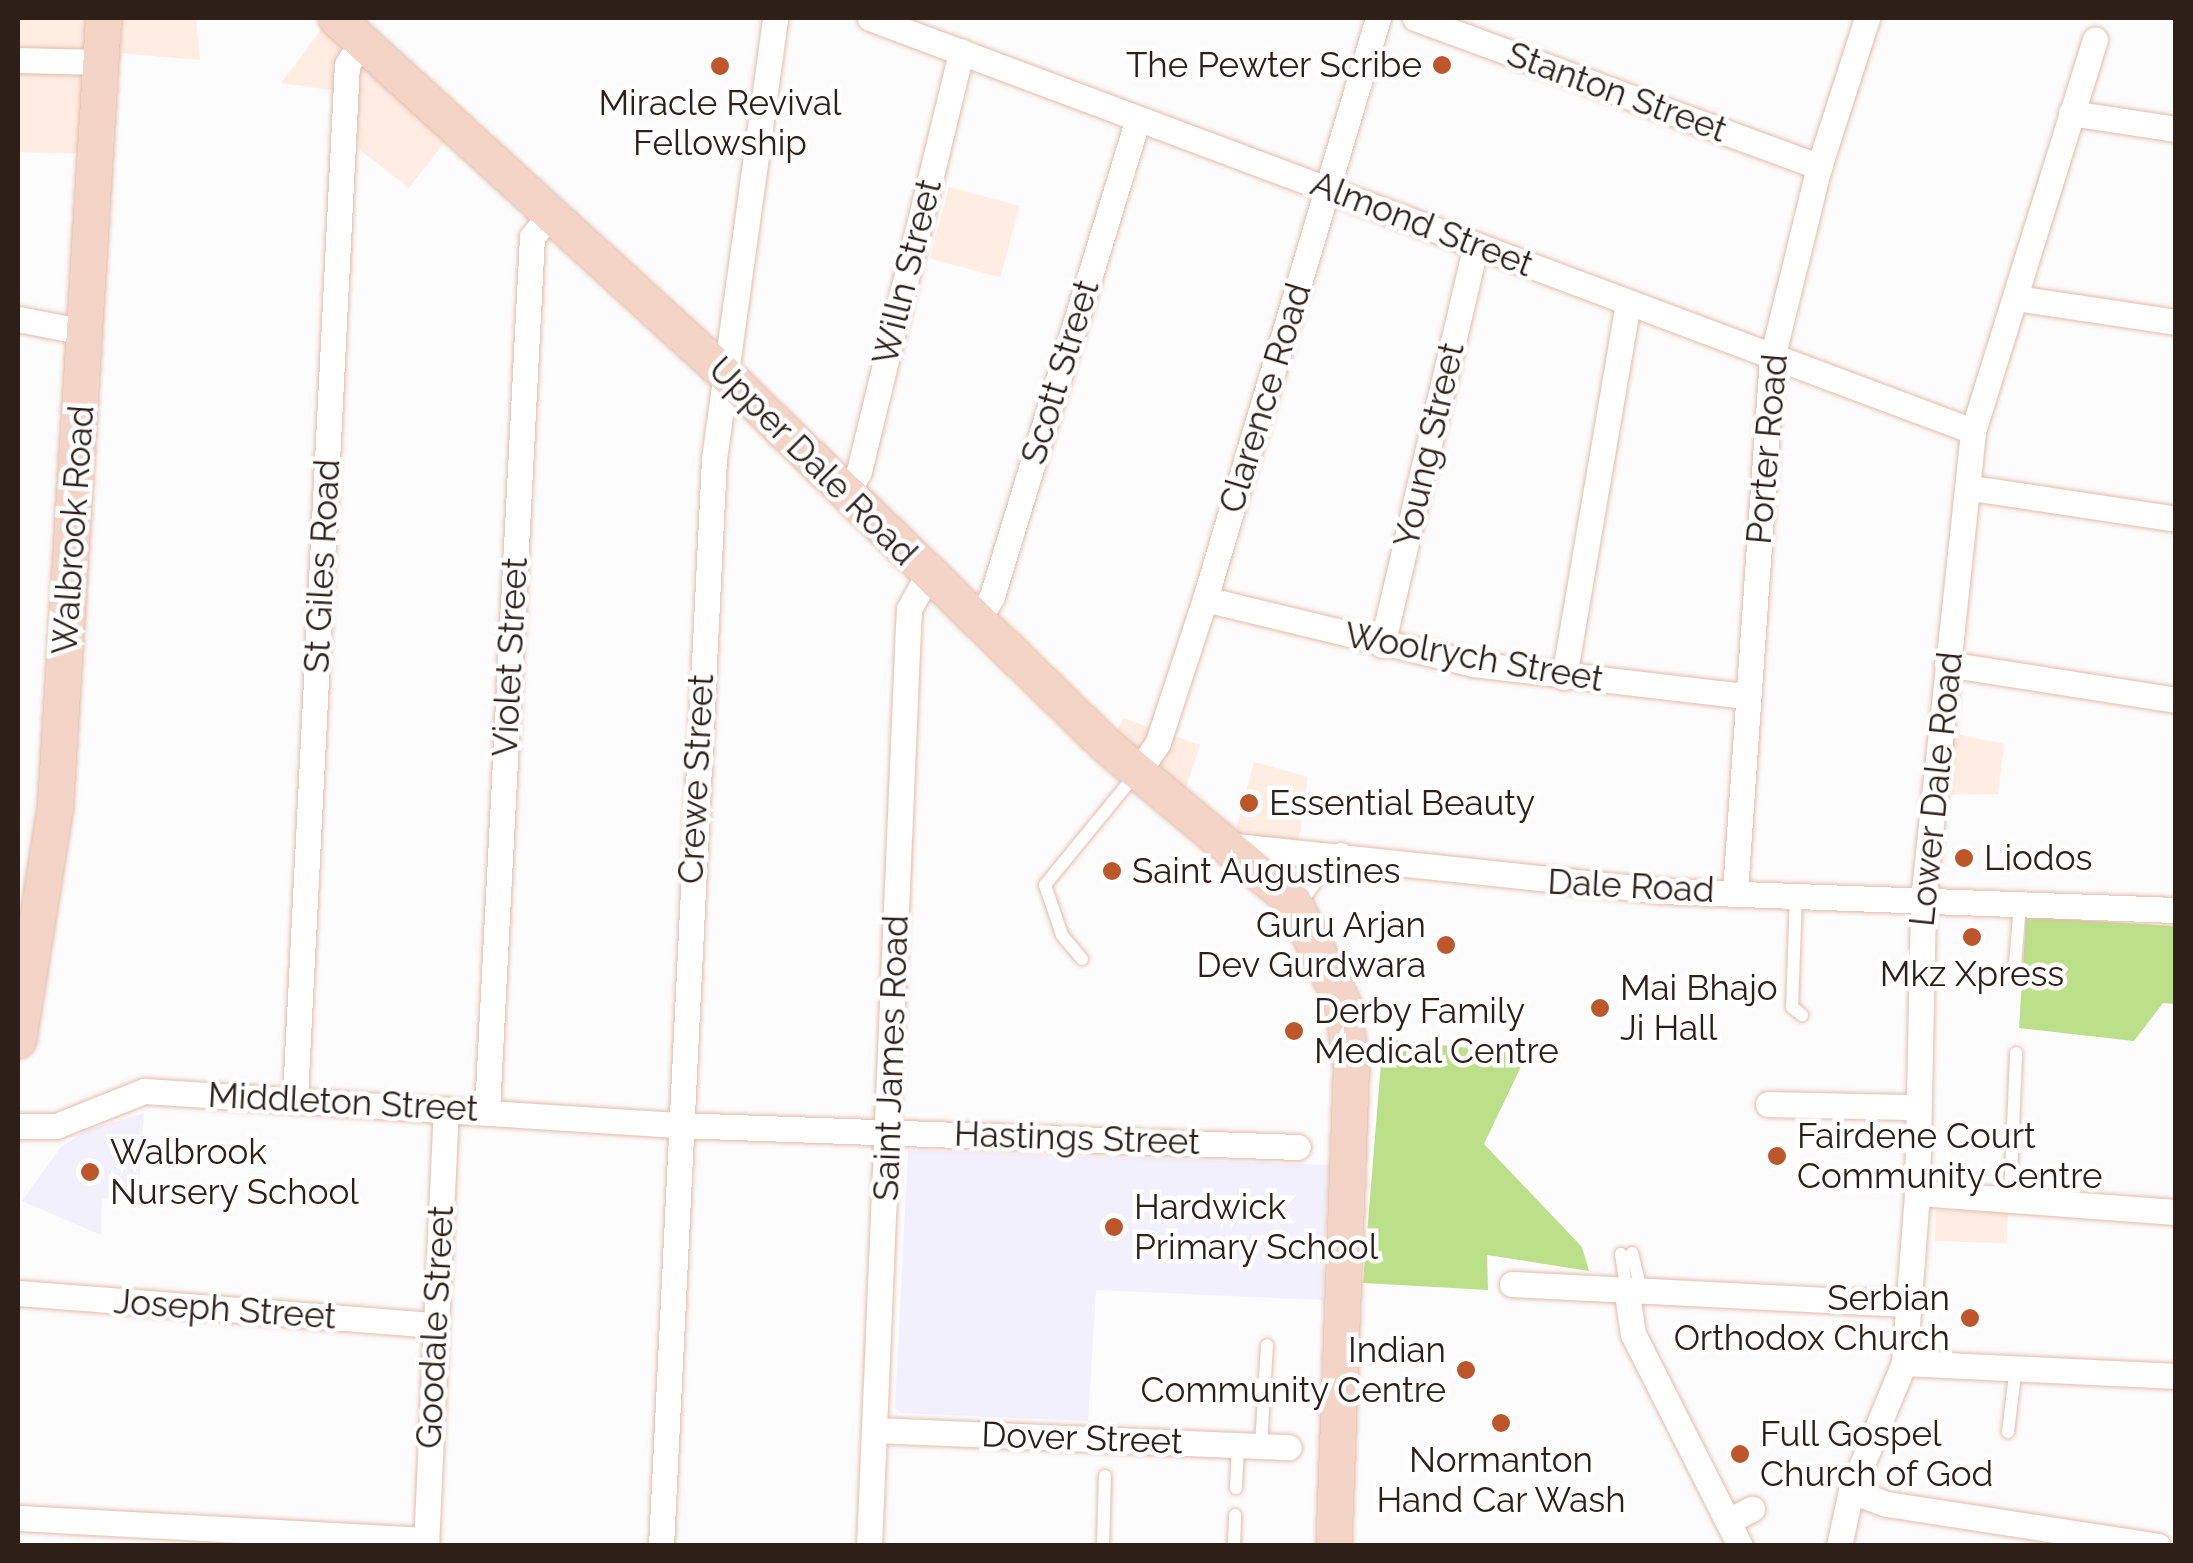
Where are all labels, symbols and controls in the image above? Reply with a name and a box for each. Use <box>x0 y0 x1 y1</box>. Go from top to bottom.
street label: Stanton Street <box>1501 33 1733 151</box>
place label: The Pewter Scribe <box>1125 44 1422 86</box>
marker: The Pewter Scribe <box>1431 54 1453 76</box>
marker: Miracle Revival Fellowship <box>709 55 731 77</box>
place label: Miracle Revival Fellowship <box>598 82 842 164</box>
street label: Almond Street <box>1305 162 1539 286</box>
street label: Willn Street <box>864 175 950 369</box>
street label: Scott Street <box>1012 275 1108 469</box>
street label: Clarence Road <box>1210 278 1320 518</box>
street label: Young Street <box>1385 338 1473 552</box>
street label: Upper Dale Road <box>700 348 926 574</box>
street label: Porter Road <box>1738 352 1796 546</box>
street label: Walbrook Road <box>43 404 103 656</box>
street label: St Giles Road <box>295 458 349 674</box>
street label: Violet Street <box>484 556 536 758</box>
street label: Woolrych Street <box>1342 614 1606 700</box>
street label: Lower Dale Road <box>1901 649 1971 929</box>
street label: Crewe Street <box>670 673 722 885</box>
place label: Essential Beauty <box>1269 782 1536 824</box>
marker: Essential Beauty <box>1238 792 1260 814</box>
place label: Liodos <box>1984 837 2092 879</box>
marker: Liodos <box>1953 847 1975 869</box>
place label: Saint Augustines <box>1132 850 1401 892</box>
marker: Saint Augustines <box>1101 860 1123 882</box>
street label: Dale Road <box>1547 861 1715 911</box>
place label: Guru Arjan Dev Gurdwara <box>1196 904 1426 986</box>
street label: Saint James Road <box>865 914 917 1202</box>
marker: Mkz Xpress <box>1961 926 1983 948</box>
marker: Guru Arjan Dev Gurdwara <box>1435 934 1457 956</box>
place label: Mkz Xpress <box>1880 953 2064 995</box>
place label: Mai Bhajo Ji Hall <box>1620 967 1778 1049</box>
place label: Derby Family Medical Centre <box>1314 990 1560 1072</box>
marker: Mai Bhajo Ji Hall <box>1589 997 1611 1019</box>
marker: Derby Family Medical Centre <box>1283 1020 1305 1042</box>
street label: Middleton Street <box>207 1074 479 1130</box>
street label: Hastings Street <box>953 1113 1201 1163</box>
place label: Fairdene Court Community Centre <box>1797 1115 2103 1197</box>
place label: Walbrook Nursery School <box>110 1131 360 1213</box>
marker: Fairdene Court Community Centre <box>1766 1145 1788 1167</box>
marker: Walbrook Nursery School <box>79 1161 101 1183</box>
place label: Hardwick Primary School <box>1134 1186 1379 1268</box>
street label: Goodale Street <box>408 1204 462 1450</box>
marker: Hardwick Primary School <box>1103 1216 1125 1238</box>
place label: Serbian Orthodox Church <box>1674 1277 1950 1359</box>
street label: Joseph Street <box>112 1280 338 1338</box>
marker: Serbian Orthodox Church <box>1959 1307 1981 1329</box>
place label: Indian Community Centre <box>1140 1329 1446 1411</box>
marker: Indian Community Centre <box>1455 1359 1477 1381</box>
marker: Normanton Hand Car Wash <box>1490 1412 1512 1434</box>
street label: Dover Street <box>980 1413 1184 1463</box>
place label: Full Gospel Church of God <box>1760 1413 1994 1495</box>
place label: Normanton Hand Car Wash <box>1375 1439 1627 1521</box>
marker: Full Gospel Church of God <box>1729 1443 1751 1465</box>

